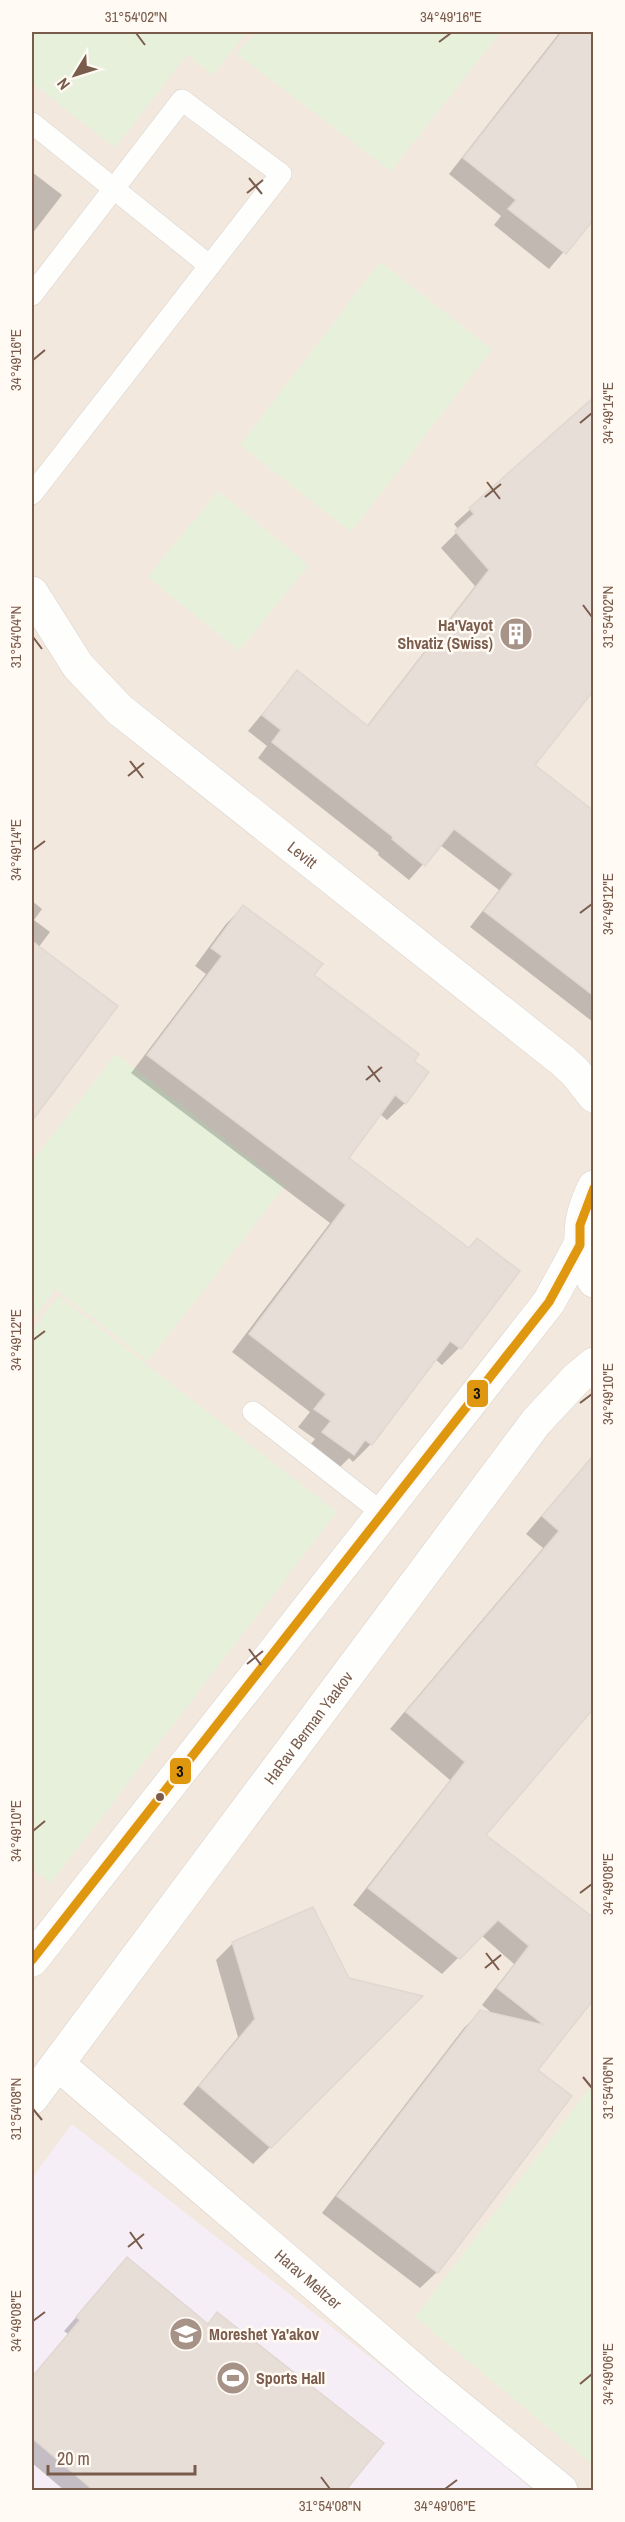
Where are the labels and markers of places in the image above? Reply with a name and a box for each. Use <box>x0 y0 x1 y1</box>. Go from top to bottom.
place label: Ha'Vayot Shvatiz (Swiss) <box>397 614 494 654</box>
building icon: Ha'Vayot Shvatiz (Swiss) <box>498 616 534 652</box>
unlabelled marker <box>154 1791 166 1803</box>
school or university icon: Moreshet Ya'akov <box>168 2316 204 2352</box>
place label: Moreshet Ya'akov <box>209 2323 320 2345</box>
sports icon: Sports Hall <box>215 2360 251 2396</box>
place label: Sports Hall <box>256 2367 325 2389</box>

